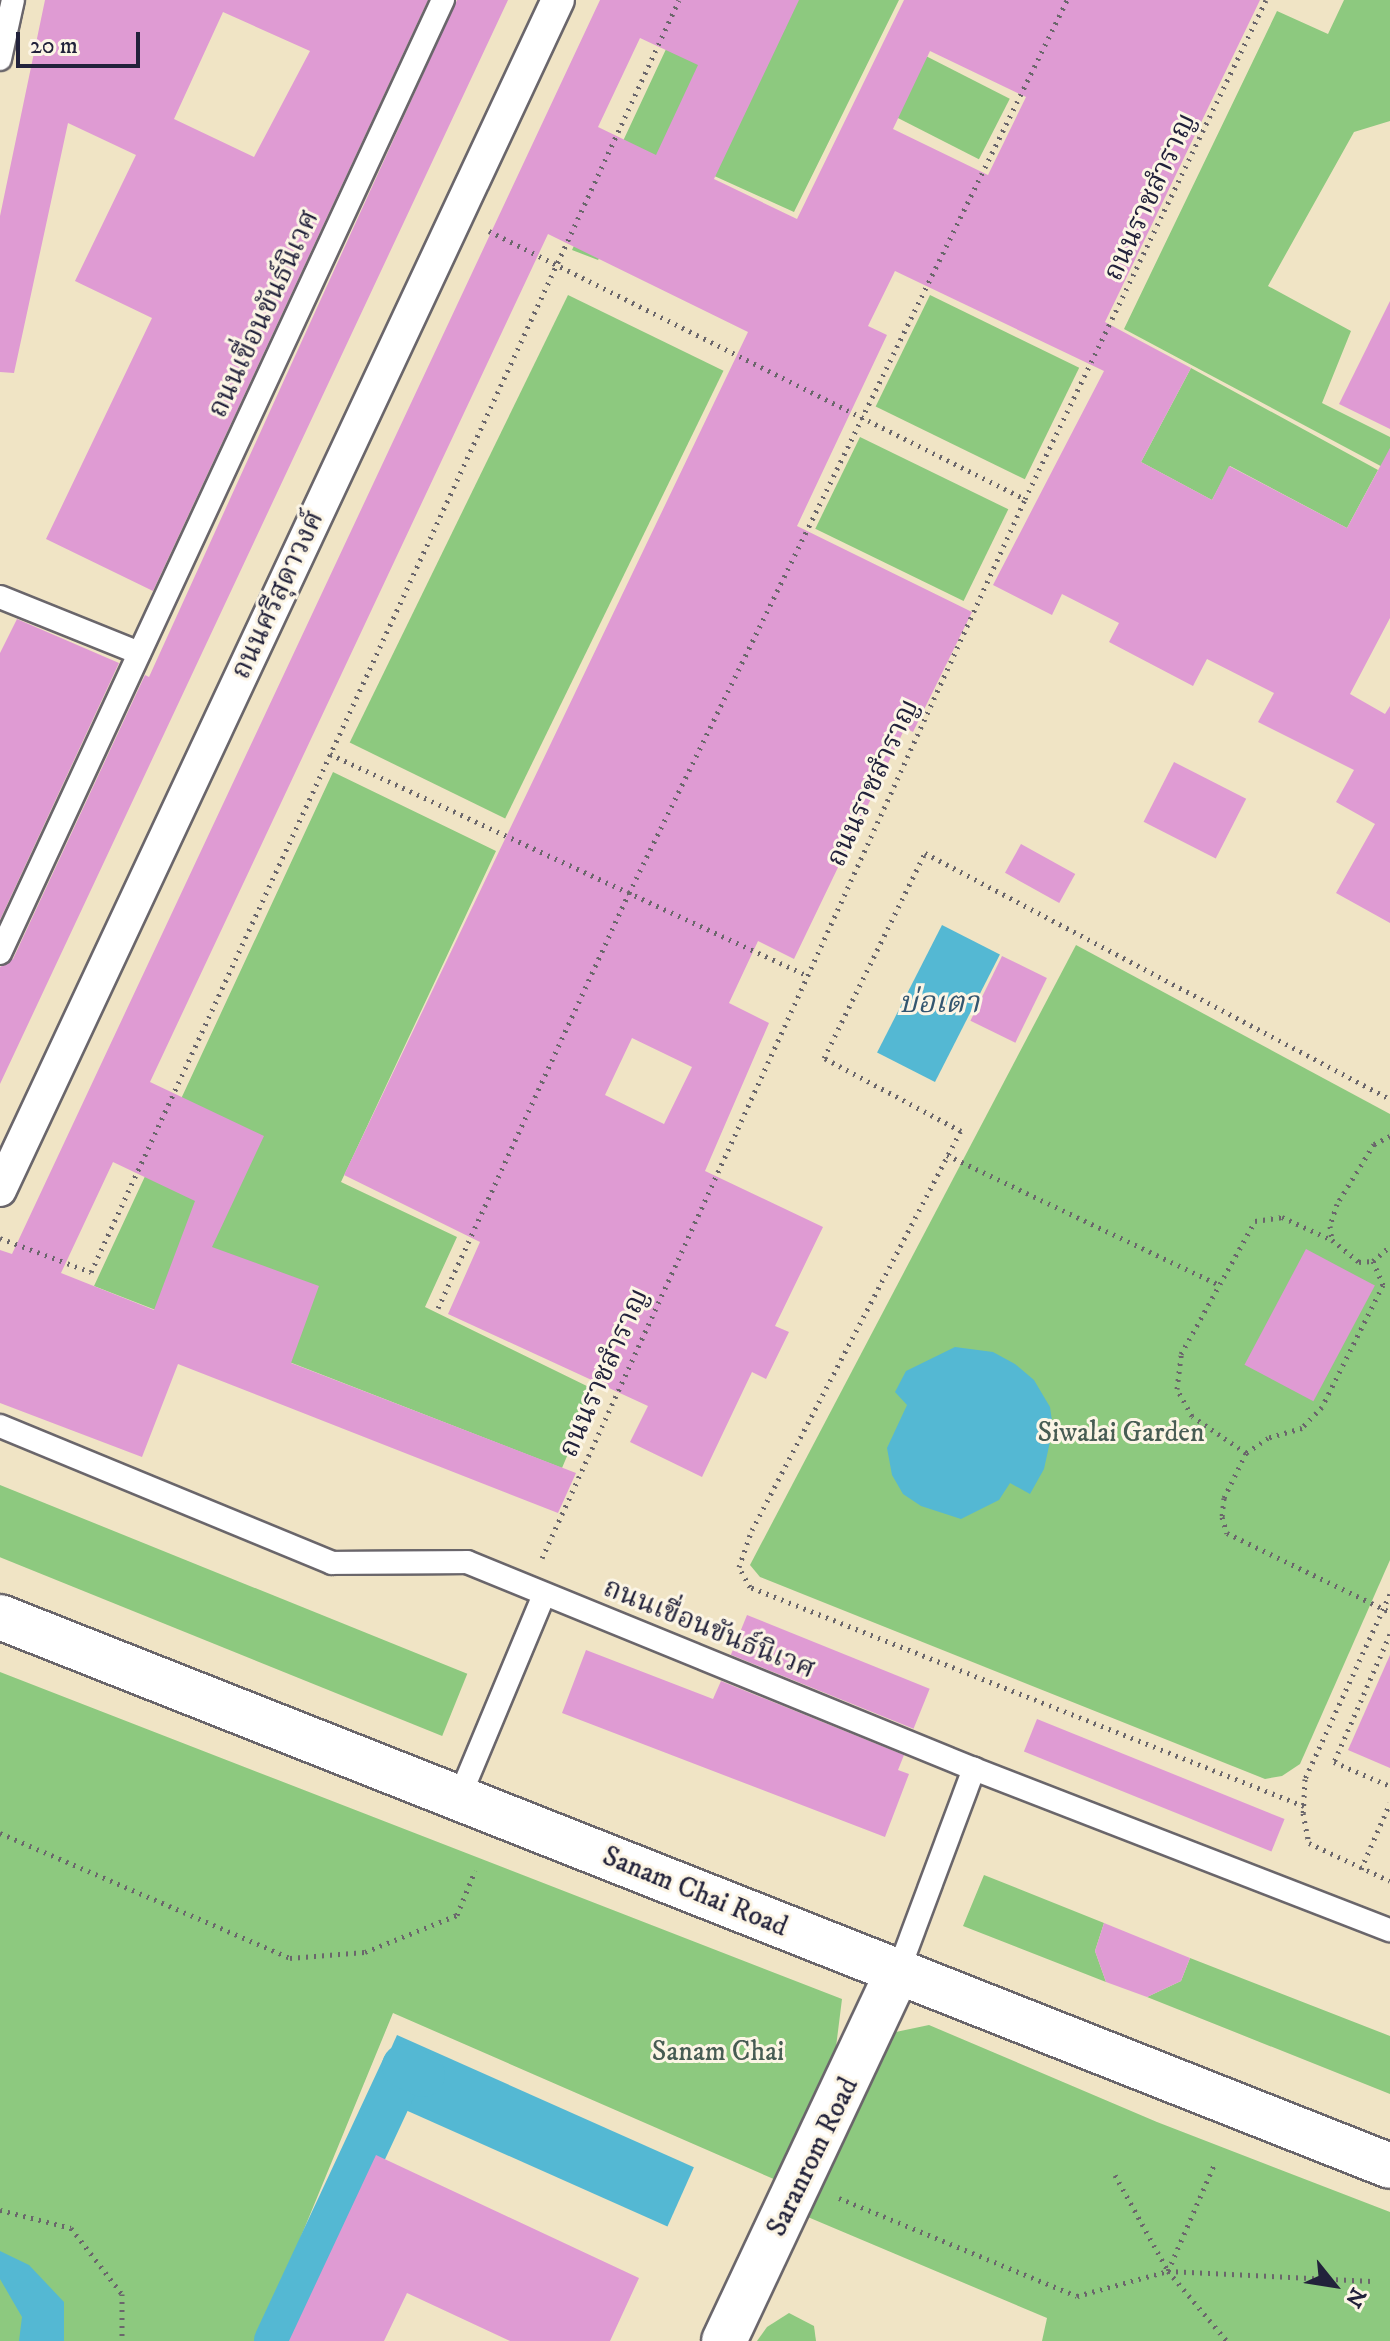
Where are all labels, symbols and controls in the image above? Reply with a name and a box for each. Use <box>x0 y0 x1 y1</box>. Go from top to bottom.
scale bar <box>20 16 144 66</box>
text: 20 m <box>30 31 78 61</box>
street label: ถนนราชสำราญ <box>1096 108 1204 286</box>
street label: ถนนเขื่อนขันธ์นิเวศ <box>201 205 327 423</box>
street label: ถนนศรีสุดาวงศ์ <box>224 506 332 684</box>
street label: ถนนราชสำราญ <box>819 694 927 872</box>
water label: บ่อเตา <box>899 986 979 1022</box>
street label: ถนนราชสำราญ <box>552 1283 656 1463</box>
park label: Siwalai Garden <box>1037 1416 1205 1450</box>
street label: ถนนเขื่อนขันธ์นิเวศ <box>598 1571 820 1687</box>
street label: Sanam Chai Road <box>598 1840 792 1944</box>
park label: Sanam Chai <box>652 2035 784 2069</box>
street label: Saranrom Road <box>760 2072 866 2242</box>
north arrow <box>1294 2245 1374 2325</box>
text: N <box>1339 2283 1371 2312</box>

